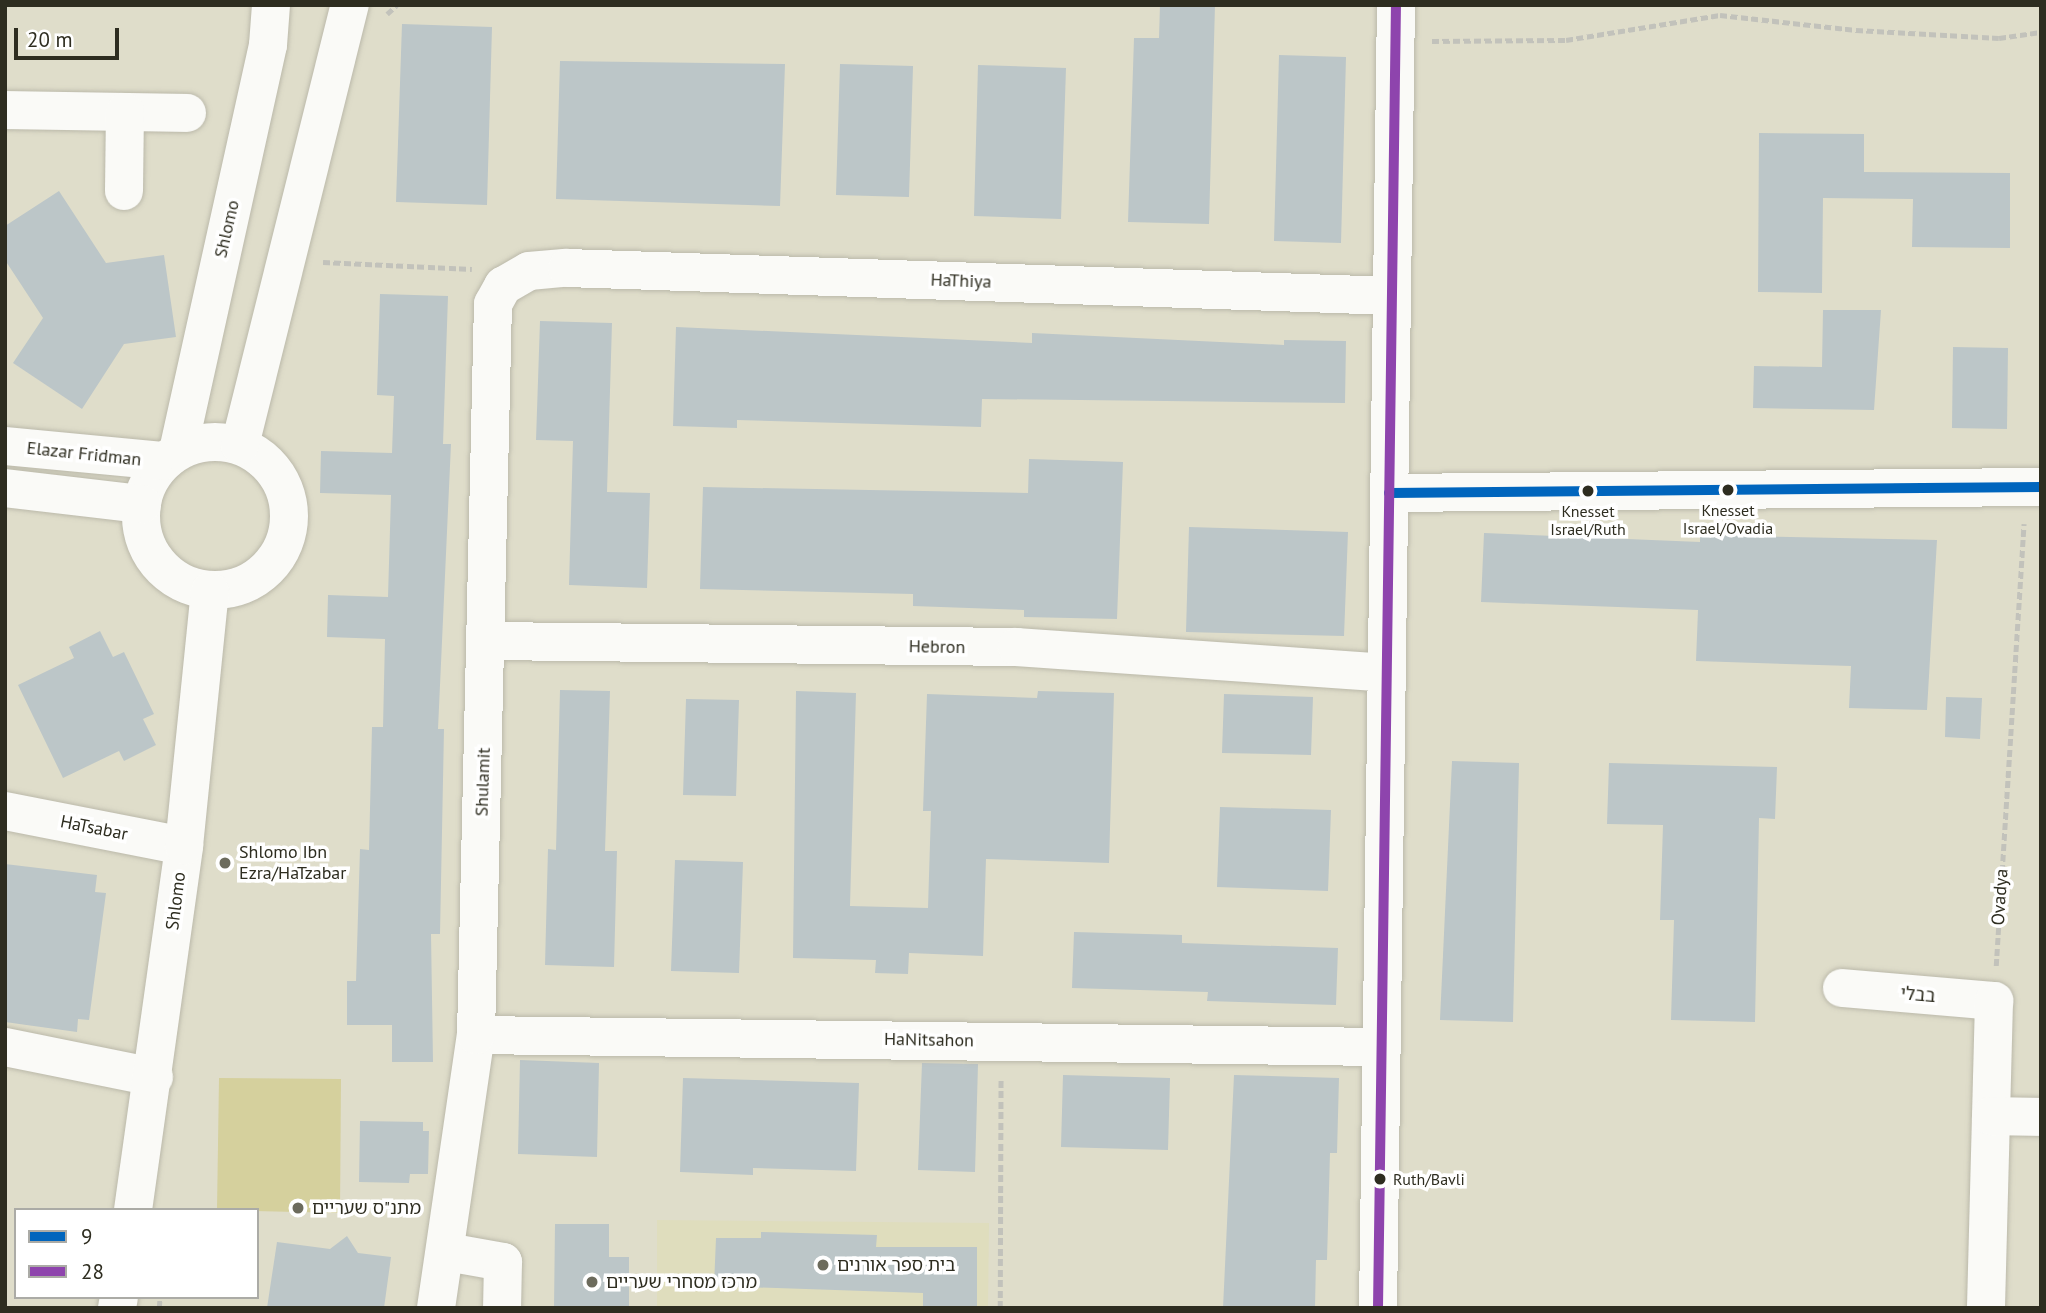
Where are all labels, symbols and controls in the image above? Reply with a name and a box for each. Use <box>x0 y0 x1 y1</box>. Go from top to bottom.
scale bar <box>18 14 122 58</box>
text: 20 m <box>27 26 73 53</box>
street label: Shlomo <box>210 198 244 260</box>
street label: HaThiya <box>930 269 992 293</box>
street label: Elazar Fridman <box>26 437 142 471</box>
marker: Knesset Israel/Ovadia <box>1721 483 1735 497</box>
marker: Knesset Israel/Ruth <box>1581 484 1595 498</box>
place label: Knesset Israel/Ovadia <box>1683 500 1773 538</box>
place label: Knesset Israel/Ruth <box>1550 501 1626 539</box>
street label: Hebron <box>909 636 965 658</box>
street label: Shulamit <box>471 747 495 817</box>
street label: HaTsabar <box>58 811 130 845</box>
place label: Shlomo Ibn Ezra/HaTzabar <box>239 842 346 884</box>
marker: Shlomo Ibn Ezra/HaTzabar <box>217 855 233 871</box>
street label: Ovadya <box>1987 868 2013 926</box>
street label: Shlomo <box>162 871 190 931</box>
street label: בבלי <box>1899 983 1937 1007</box>
street label: HaNitsahon <box>884 1028 974 1052</box>
place label: Ruth/Bavli <box>1393 1169 1465 1189</box>
marker: Ruth/Bavli <box>1373 1172 1387 1186</box>
place label: מתנ"ס שעריים <box>312 1197 421 1219</box>
marker: מתנ"ס שעריים <box>290 1200 306 1216</box>
legend <box>14 1208 259 1299</box>
text: 9 <box>81 1223 92 1250</box>
place label: בית ספר אורנים <box>837 1254 955 1276</box>
marker: בית ספר אורנים <box>815 1257 831 1273</box>
text: 28 <box>81 1258 104 1285</box>
place label: מרכז מסחרי שעריים <box>606 1271 757 1293</box>
marker: מרכז מסחרי שעריים <box>584 1274 600 1290</box>

